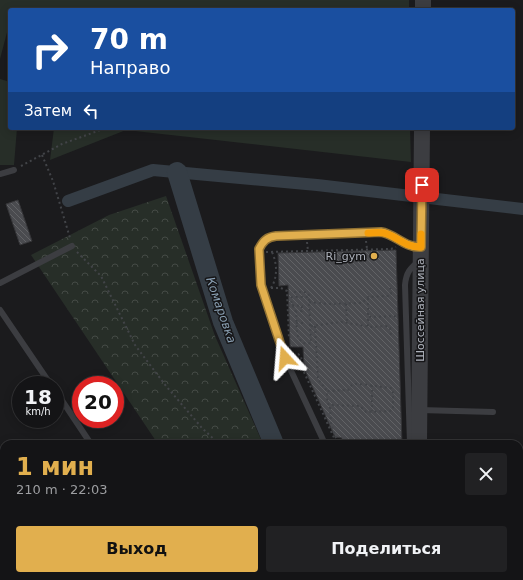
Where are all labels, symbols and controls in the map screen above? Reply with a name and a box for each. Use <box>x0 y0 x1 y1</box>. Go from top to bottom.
text: 70 m <box>90 23 168 56</box>
icon: right <box>24 24 76 76</box>
text: Направо <box>90 57 170 78</box>
icon: left <box>80 100 102 122</box>
text: Затем <box>24 102 72 120</box>
pin <box>405 168 439 202</box>
icon: arrive <box>411 174 433 196</box>
place label: Ri_gym <box>326 250 366 263</box>
marker: Ri_gym <box>369 251 379 261</box>
street label: Шоссейная улица <box>414 258 427 362</box>
water label: Комаровка <box>203 275 239 345</box>
position arrow <box>264 337 306 379</box>
speed limit sign: 20 <box>72 376 124 428</box>
text: 18 <box>24 385 52 409</box>
text: km/h <box>25 406 51 417</box>
text: 1 мин <box>16 453 94 481</box>
button: close <box>465 453 507 495</box>
text: 210 m · 22:03 <box>16 482 107 497</box>
button: Выход <box>16 526 258 572</box>
button: Поделиться <box>266 526 507 572</box>

